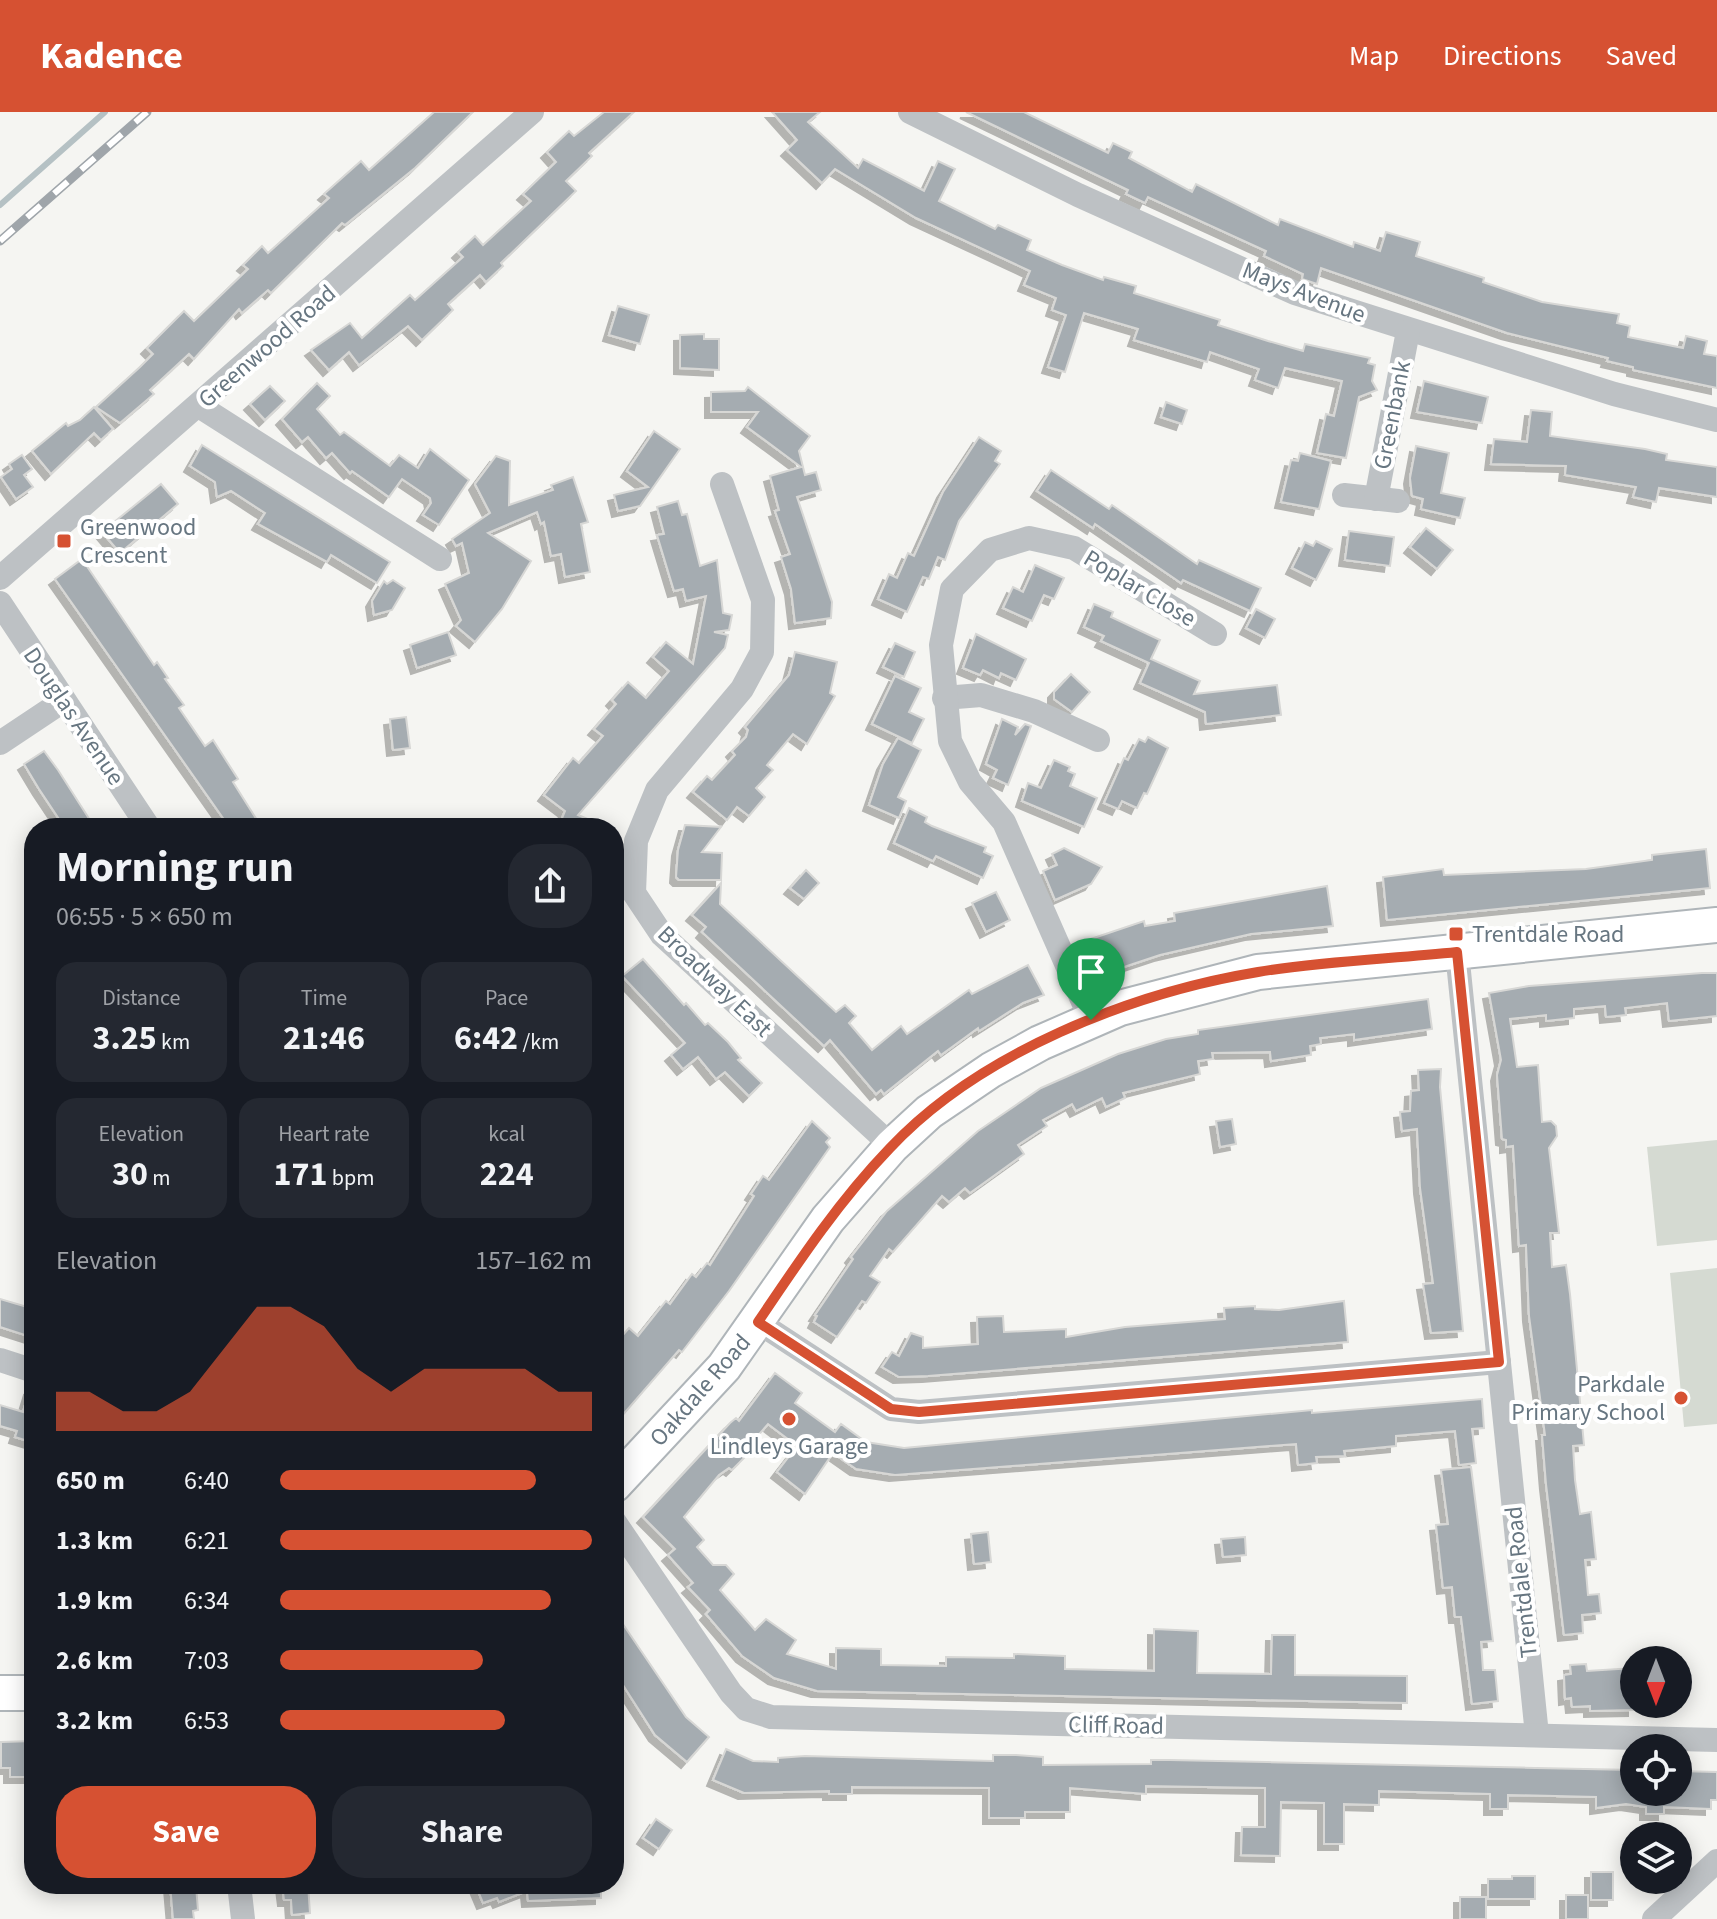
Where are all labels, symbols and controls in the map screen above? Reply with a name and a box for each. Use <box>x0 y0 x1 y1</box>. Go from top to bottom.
text: Kadence <box>40 29 183 83</box>
text: Map <box>1349 36 1399 76</box>
text: Directions <box>1443 36 1562 76</box>
text: Saved <box>1606 36 1677 76</box>
street label: Mays Avenue <box>1237 253 1371 332</box>
street label: Greenwood Road <box>191 277 344 416</box>
street label: Greenbank <box>1365 358 1420 472</box>
place label: Greenwood Crescent <box>80 510 196 573</box>
marker: Greenwood Crescent <box>55 532 73 550</box>
street label: Poplar Close <box>1077 541 1203 636</box>
street label: Douglas Avenue <box>14 640 133 792</box>
text: Morning run <box>56 836 294 899</box>
button: share <box>508 844 592 928</box>
text: 06:55 · 5 × 650 m <box>56 898 233 935</box>
street label: Broadway East <box>649 917 780 1045</box>
place label: Trentdale Road <box>1472 917 1624 952</box>
marker: Trentdale Road <box>1447 925 1465 943</box>
pin <box>1057 938 1125 1020</box>
icon: arrive <box>1069 950 1113 994</box>
text: Distance <box>102 982 180 1014</box>
text: Time <box>301 982 347 1014</box>
text: Pace <box>485 982 528 1014</box>
text: 3.25 <box>93 1014 157 1063</box>
text: 21:46 <box>283 1014 365 1063</box>
text: 6:42 <box>454 1014 518 1063</box>
text: km <box>157 1026 190 1058</box>
text: /km <box>518 1026 559 1058</box>
text: Elevation <box>98 1118 184 1150</box>
text: Heart rate <box>278 1118 370 1150</box>
text: kcal <box>488 1118 525 1150</box>
text: 30 <box>112 1150 148 1199</box>
text: 171 <box>274 1150 327 1199</box>
text: 224 <box>480 1150 534 1199</box>
text: m <box>148 1162 171 1194</box>
text: bpm <box>327 1162 374 1194</box>
text: Elevation <box>56 1242 157 1279</box>
text: 157–162 m <box>475 1242 592 1279</box>
street label: Oakdale Road <box>641 1326 759 1454</box>
place label: Parkdale Primary School <box>1511 1367 1665 1430</box>
marker: Parkdale Primary School <box>1672 1389 1690 1407</box>
marker: Lindleys Garage <box>780 1410 798 1428</box>
place label: Lindleys Garage <box>710 1429 868 1464</box>
text: 650 m <box>56 1462 125 1499</box>
text: 6:40 <box>184 1462 229 1499</box>
street label: Trentdale Road <box>1496 1504 1547 1660</box>
text: 1.3 km <box>56 1522 133 1559</box>
text: 6:21 <box>184 1522 229 1559</box>
text: 1.9 km <box>56 1582 133 1619</box>
text: 6:34 <box>184 1582 229 1619</box>
text: 2.6 km <box>56 1642 133 1679</box>
text: 7:03 <box>184 1642 229 1679</box>
north arrow <box>1620 1646 1692 1718</box>
map controls <box>1620 1646 1692 1894</box>
text: 3.2 km <box>56 1702 133 1739</box>
text: 6:53 <box>184 1702 229 1739</box>
street label: Cliff Road <box>1068 1707 1164 1744</box>
button: locate <box>1620 1734 1692 1806</box>
button: Save <box>56 1786 316 1878</box>
button: Share <box>332 1786 592 1878</box>
button: layers <box>1620 1822 1692 1894</box>

